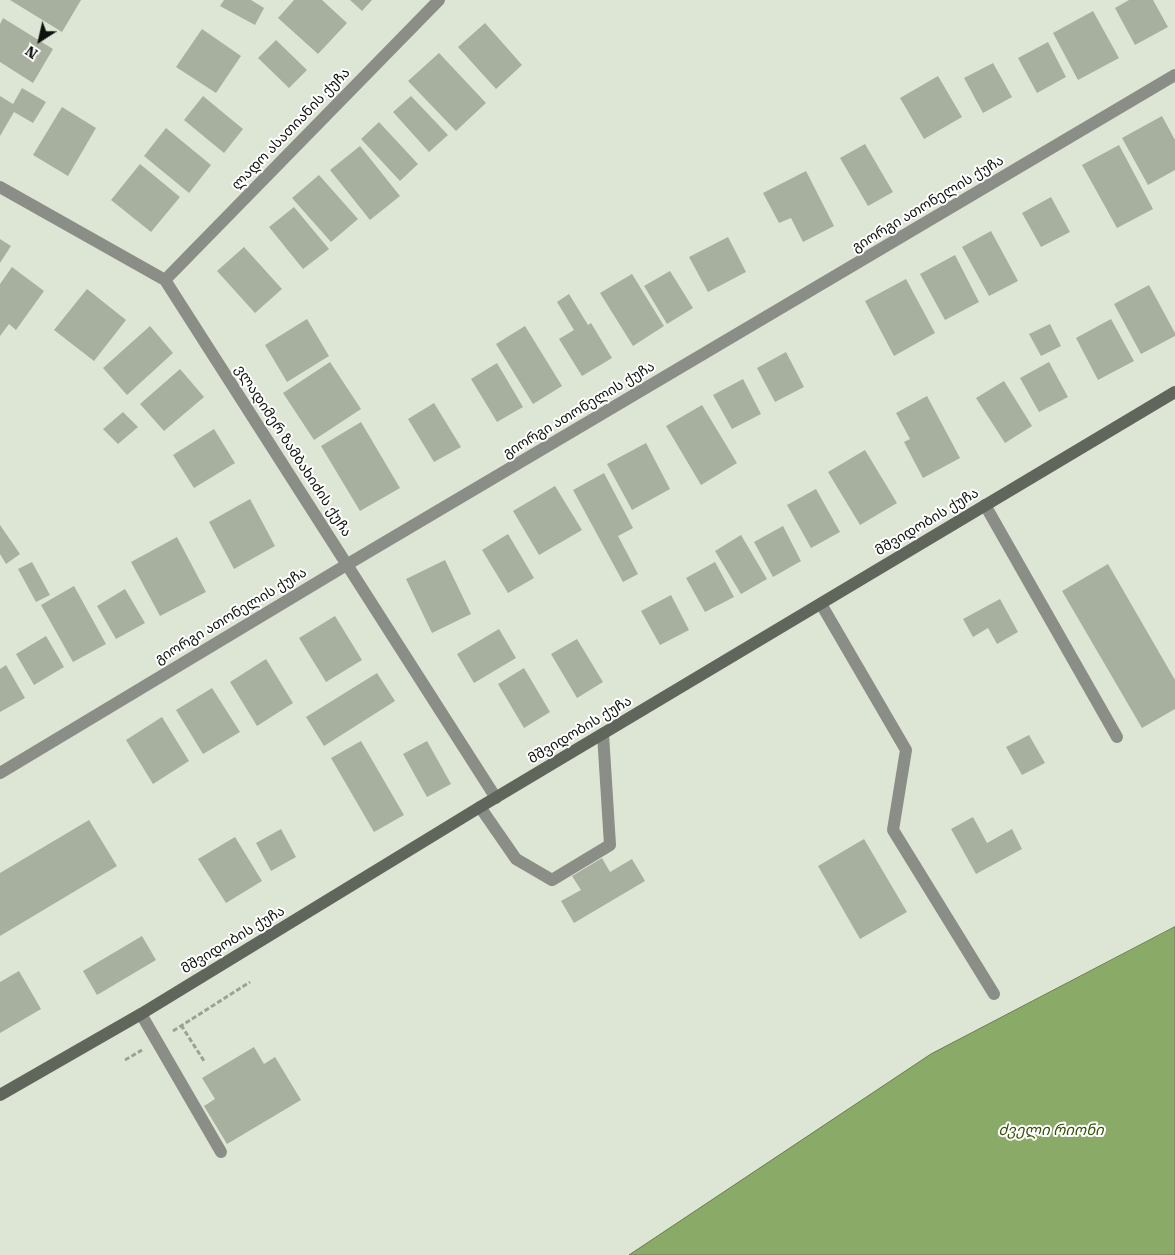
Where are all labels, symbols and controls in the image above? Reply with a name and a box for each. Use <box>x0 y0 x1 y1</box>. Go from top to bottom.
north arrow <box>15 15 65 65</box>
text: N <box>22 43 40 62</box>
street label: ლადო ასათიანის ქუჩა <box>228 64 354 194</box>
street label: გიორგი ათონელის ქუჩა <box>849 152 1007 256</box>
street label: გიორგი ათონელის ქუჩა <box>500 358 658 462</box>
street label: ვლადიმერ ზამბახიძის ქუჩა <box>231 362 355 540</box>
street label: მშვიდობის ქუჩა <box>872 485 982 559</box>
street label: გიორგი ათონელის ქუჩა <box>152 564 310 668</box>
street label: მშვიდობის ქუჩა <box>525 693 635 767</box>
street label: მშვიდობის ქუჩა <box>178 903 288 977</box>
water label: ძველი რიონი <box>998 1122 1104 1140</box>

